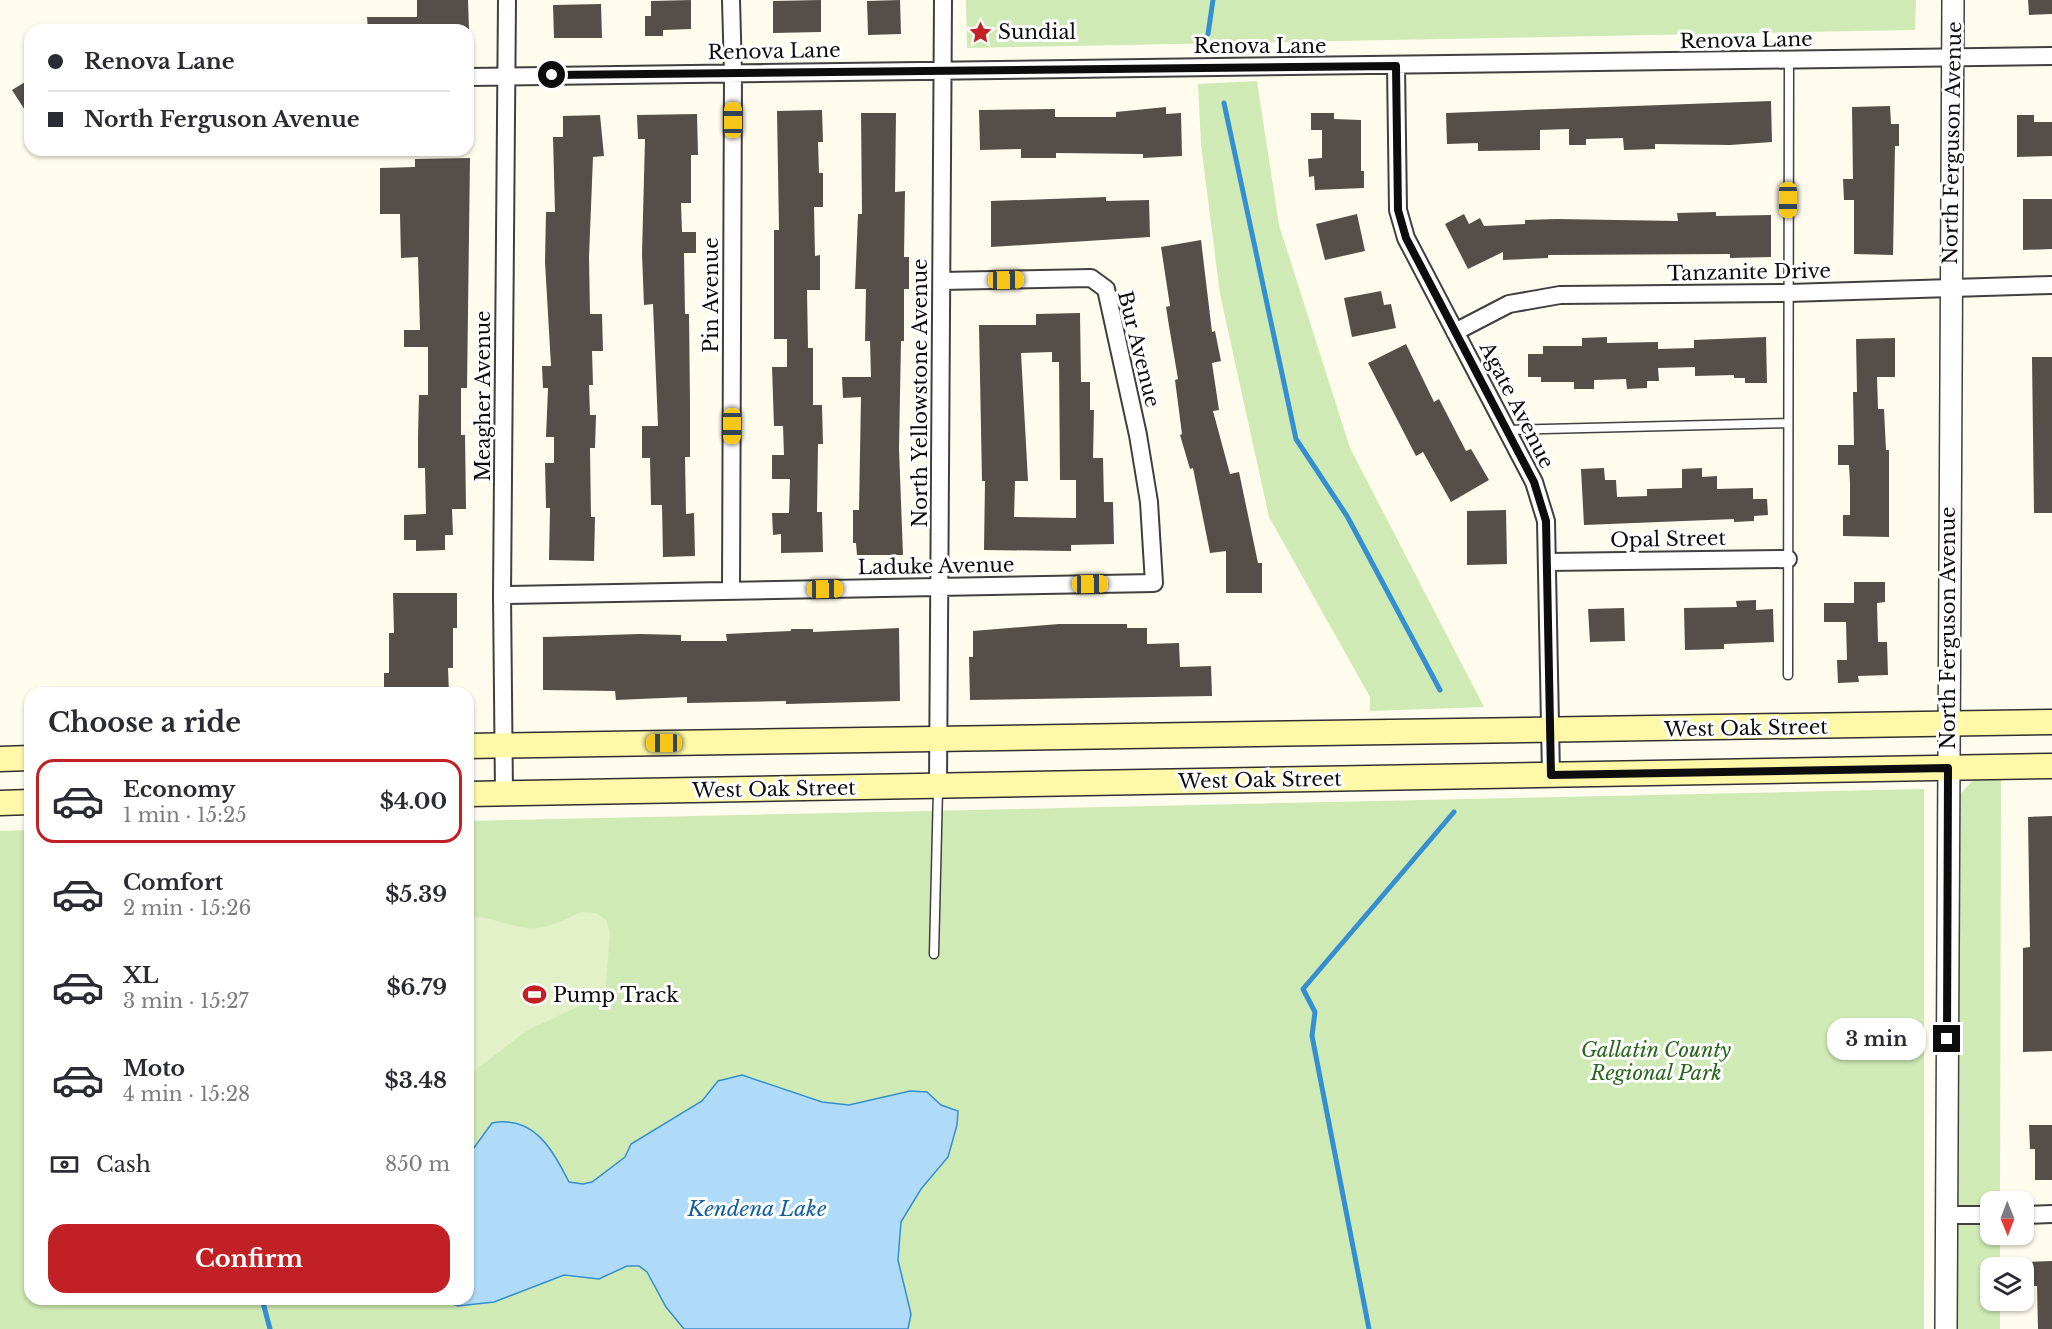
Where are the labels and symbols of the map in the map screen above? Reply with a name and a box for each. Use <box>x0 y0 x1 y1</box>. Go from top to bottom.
place icon: Sundial <box>967 19 993 45</box>
place label: Sundial <box>998 20 1076 44</box>
street label: North Ferguson Avenue <box>1938 21 1966 265</box>
street label: Renova Lane <box>1679 27 1813 53</box>
street label: Renova Lane <box>1194 34 1327 58</box>
street label: Renova Lane <box>707 38 841 64</box>
route start <box>538 61 565 88</box>
car <box>724 102 742 138</box>
car <box>1779 182 1797 218</box>
street label: Pin Avenue <box>699 237 723 353</box>
street label: North Yellowstone Avenue <box>908 258 932 528</box>
street label: Tanzanite Drive <box>1667 259 1831 285</box>
car <box>988 271 1024 289</box>
street label: Bur Avenue <box>1113 288 1165 410</box>
street label: Meagher Avenue <box>471 310 495 482</box>
street label: Agate Avenue <box>1474 337 1559 472</box>
car <box>723 408 741 444</box>
street label: North Ferguson Avenue <box>1936 506 1960 750</box>
street label: Opal Street <box>1610 526 1727 552</box>
street label: Laduke Avenue <box>857 553 1015 579</box>
car <box>1072 575 1108 593</box>
car <box>807 580 843 598</box>
street label: West Oak Street <box>1663 715 1828 741</box>
car <box>646 734 682 752</box>
street label: West Oak Street <box>1177 767 1342 793</box>
street label: West Oak Street <box>691 776 856 802</box>
sports icon: Pump Track <box>522 982 548 1008</box>
place label: Pump Track <box>553 983 679 1007</box>
callout: 3 min <box>1827 1018 1926 1060</box>
route end <box>1933 1025 1960 1052</box>
park label: Gallatin County Regional Park <box>1581 1038 1732 1085</box>
north arrow <box>1980 1191 2034 1245</box>
water label: Kendena Lake <box>687 1196 827 1222</box>

